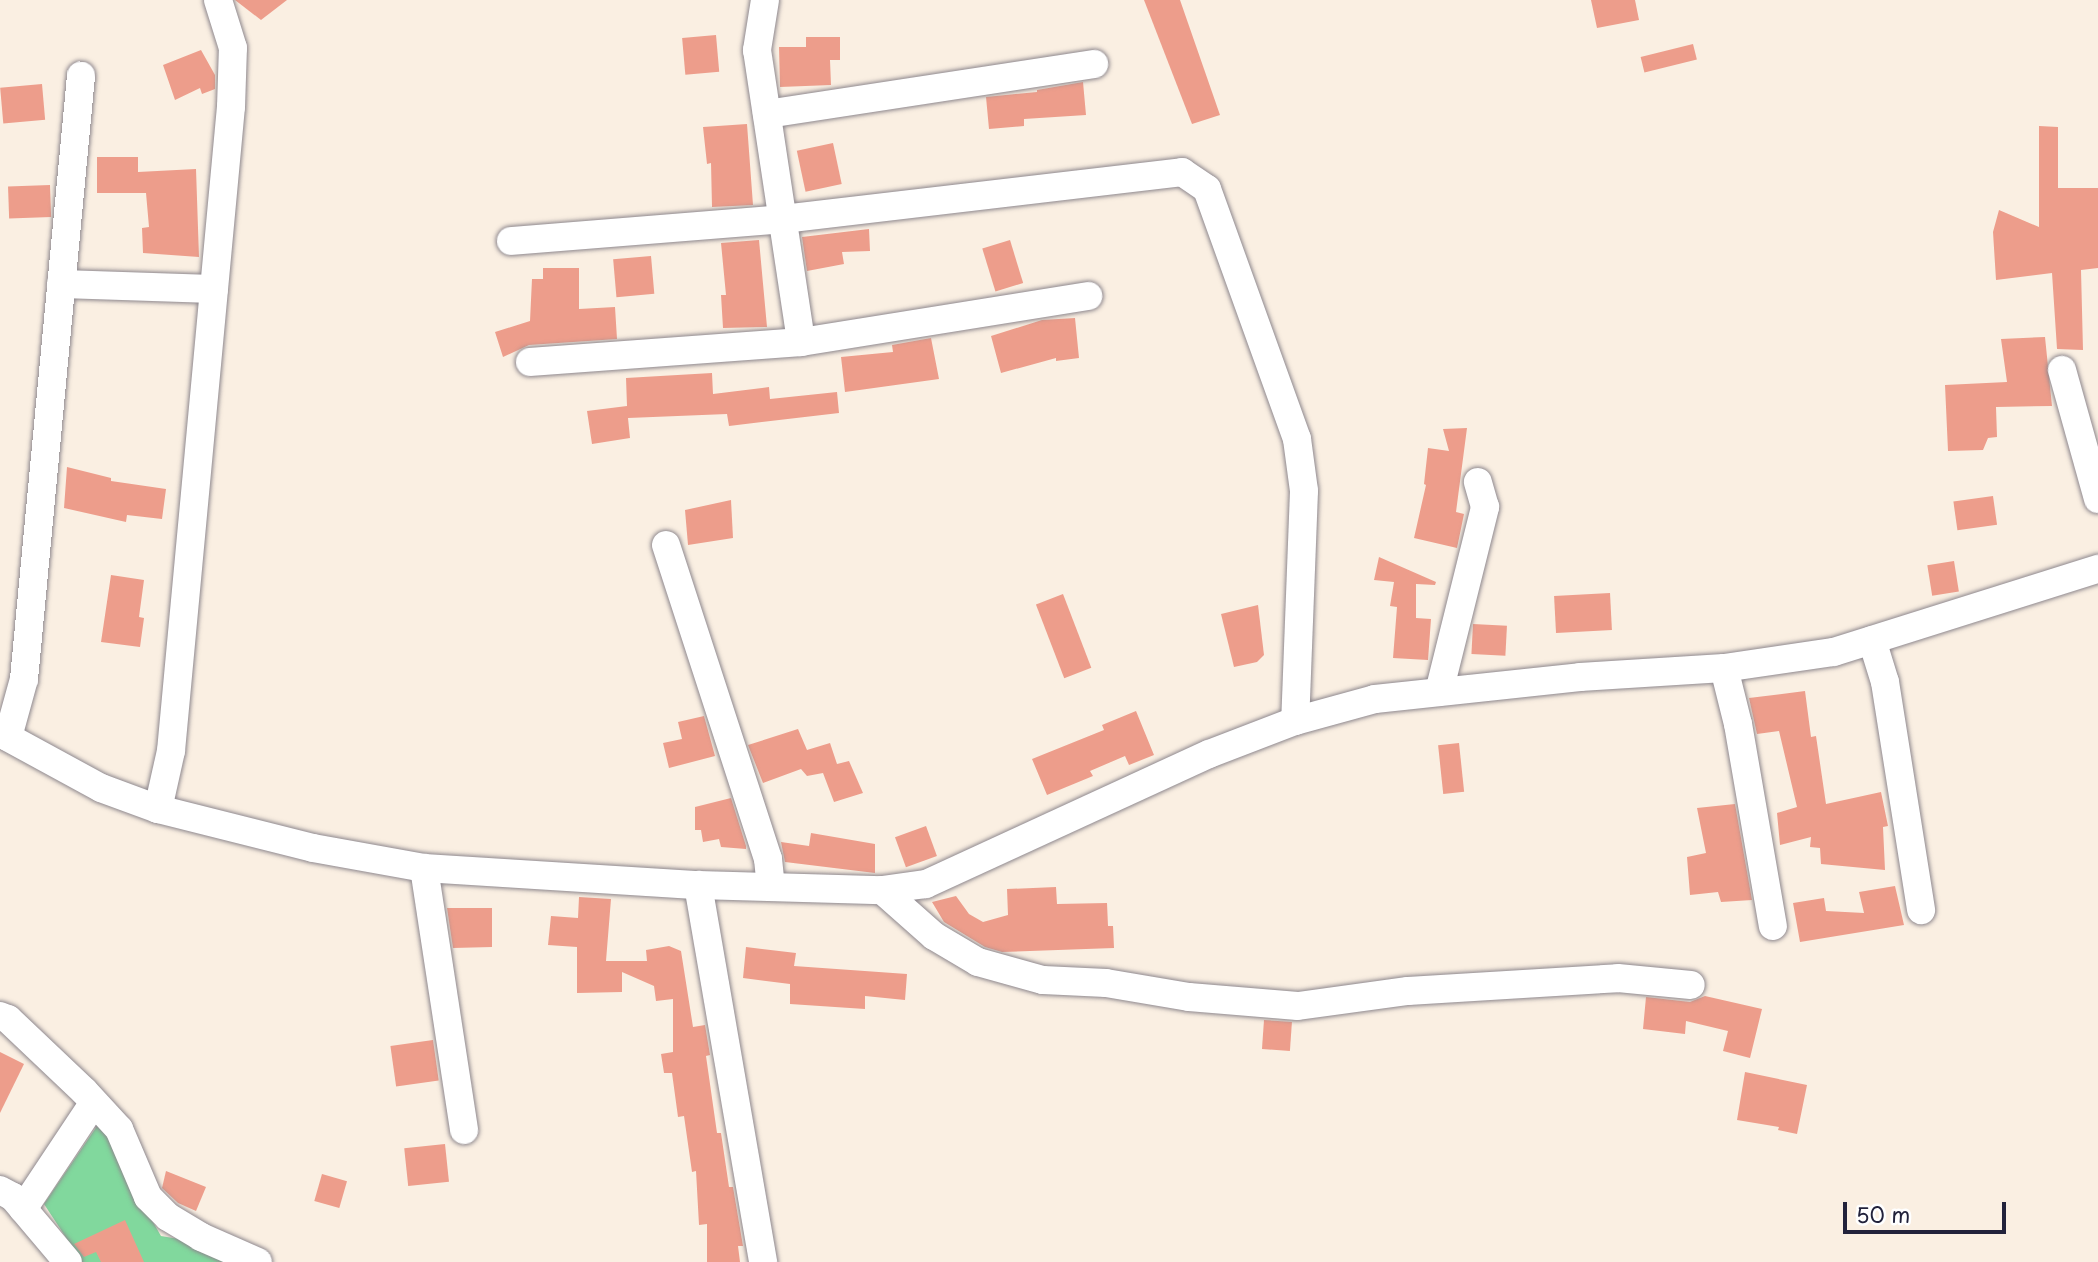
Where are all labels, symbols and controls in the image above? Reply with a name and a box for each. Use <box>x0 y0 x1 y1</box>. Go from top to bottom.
scale bar <box>1846 1188 2009 1232</box>
text: 50 m <box>1856 1198 1910 1230</box>

